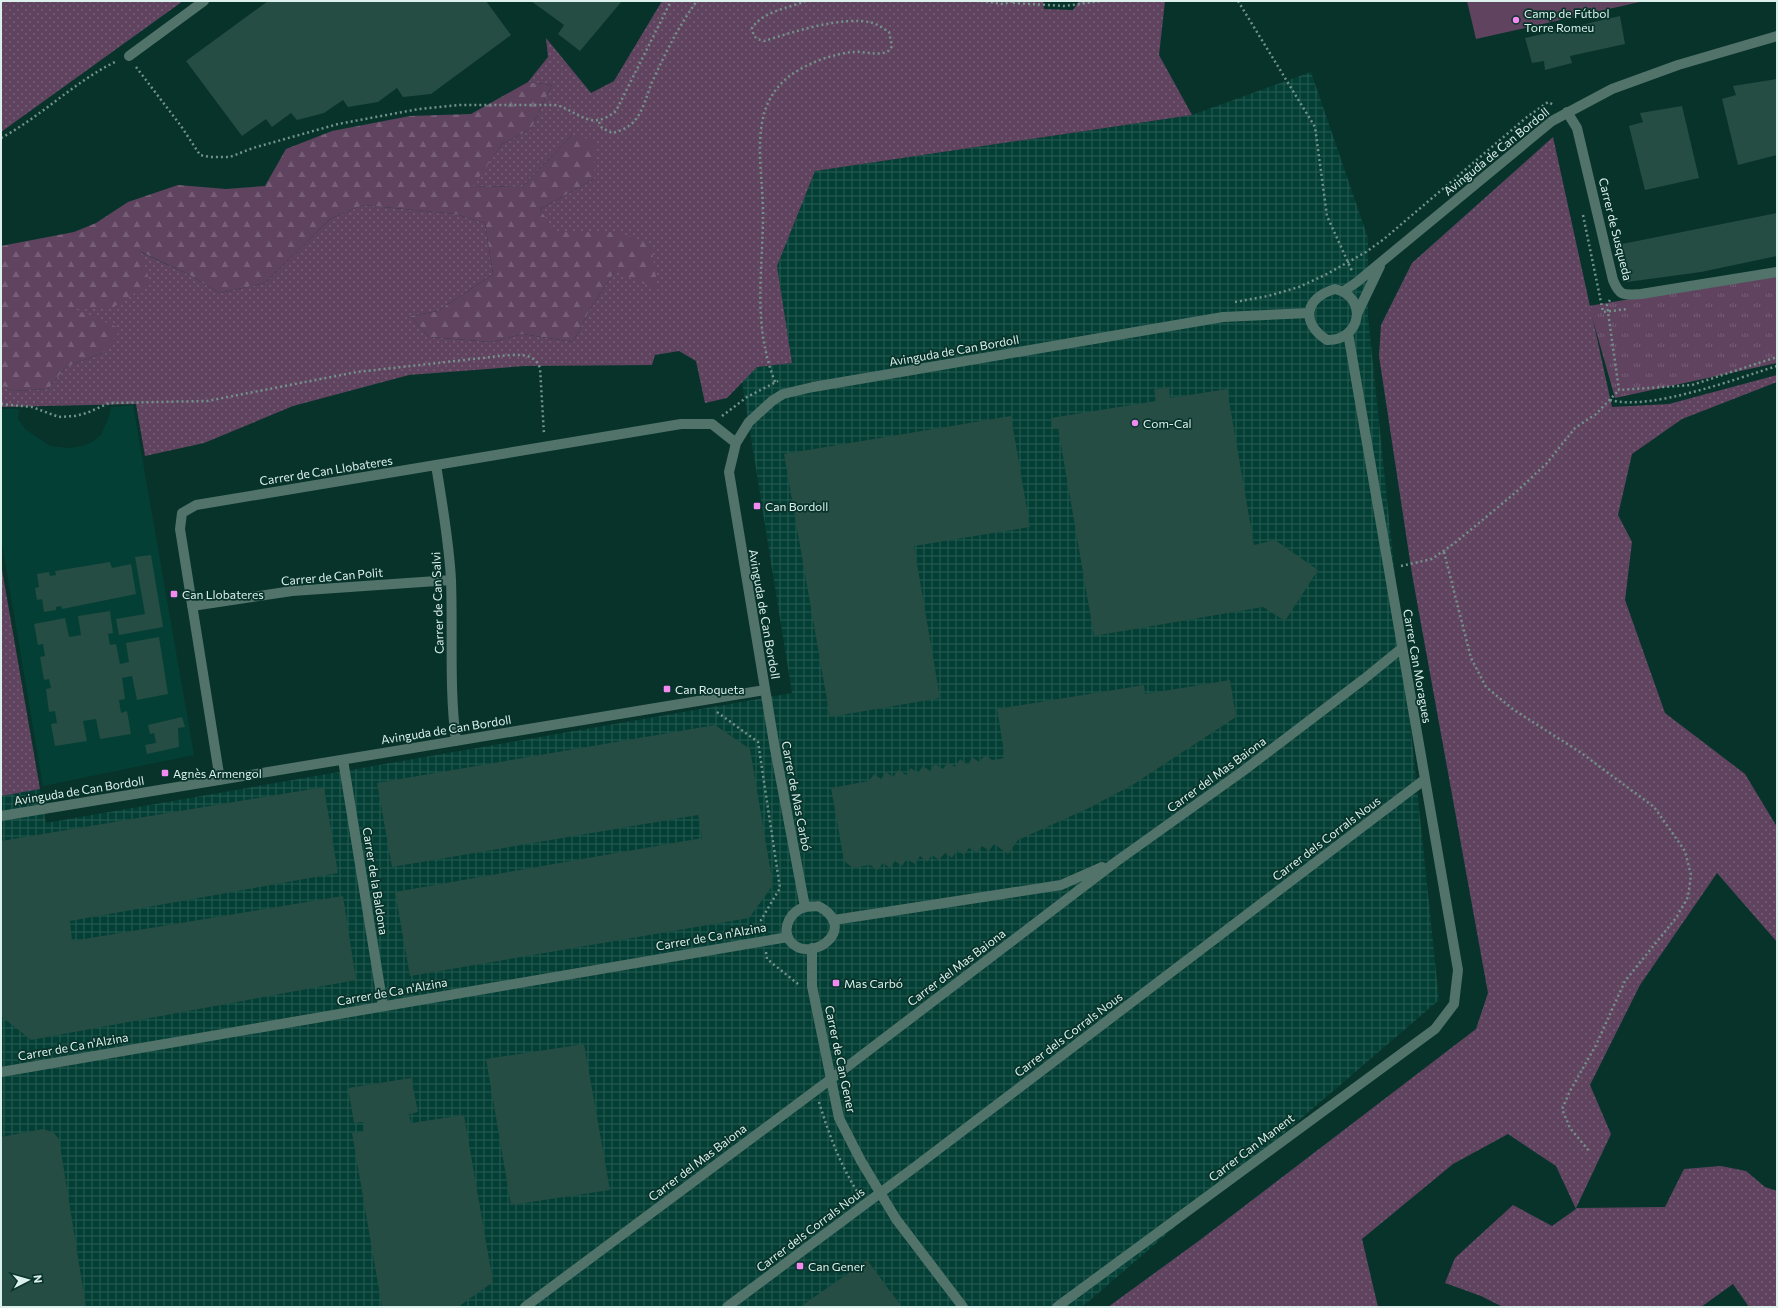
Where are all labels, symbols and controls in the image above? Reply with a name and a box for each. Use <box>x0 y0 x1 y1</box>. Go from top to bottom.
place label: Camp de Fútbol Torre Romeu <box>1524 6 1610 34</box>
marker: Camp de Fútbol Torre Romeu <box>1511 15 1521 25</box>
street label: Avinguda de Can Bordoll <box>1440 104 1552 198</box>
street label: Carrer de Susqueda <box>1596 176 1636 282</box>
street label: Avinguda de Can Bordoll <box>888 332 1020 368</box>
place label: Com-Cal <box>1143 416 1191 430</box>
marker: Com-Cal <box>1130 418 1140 428</box>
street label: Carrer de Can Llobateres <box>258 453 394 487</box>
place label: Can Bordoll <box>765 499 828 513</box>
marker: Can Bordoll <box>752 501 762 511</box>
street label: Avinguda de Can Bordoll <box>747 548 783 680</box>
street label: Carrer de Can Salvi <box>428 552 446 654</box>
street label: Carrer de Can Polit <box>281 565 384 587</box>
place label: Can Llobateres <box>182 587 264 601</box>
marker: Can Llobateres <box>169 589 179 599</box>
street label: Carrer Can Moragues <box>1401 608 1435 724</box>
place label: Can Roqueta <box>675 682 745 696</box>
marker: Can Roqueta <box>662 684 672 694</box>
street label: Avinguda de Can Bordoll <box>380 712 512 746</box>
street label: Carrer del Mas Baiona <box>1164 733 1268 815</box>
street label: Carrer de Mas Carbó <box>779 740 815 852</box>
place label: Agnès Armengol <box>173 766 262 780</box>
marker: Agnès Armengol <box>160 768 170 778</box>
street label: Avinguda de Can Bordoll <box>13 773 145 807</box>
street label: Carrer dels Corrals Nous <box>1269 793 1383 883</box>
street label: Carrer de la Baldona <box>361 826 391 936</box>
street label: Carrer de Ca n'Alzina <box>655 919 767 953</box>
street label: Carrer del Mas Baiona <box>904 926 1008 1008</box>
street label: Carrer de Ca n'Alzina <box>336 974 448 1008</box>
place label: Mas Carbó <box>844 976 903 990</box>
marker: Mas Carbó <box>831 978 841 988</box>
street label: Carrer dels Corrals Nous <box>1011 989 1125 1079</box>
street label: Carrer de Can Gener <box>823 1004 859 1114</box>
street label: Carrer de Ca n'Alzina <box>17 1029 129 1063</box>
street label: Carrer Can Manent <box>1205 1110 1297 1184</box>
street label: Carrer del Mas Baiona <box>645 1121 749 1203</box>
street label: Carrer dels Corrals Nous <box>753 1184 867 1274</box>
place label: Can Gener <box>808 1259 865 1273</box>
north arrow <box>8 1260 48 1300</box>
marker: Can Gener <box>795 1261 805 1271</box>
text: N <box>32 1274 45 1284</box>

